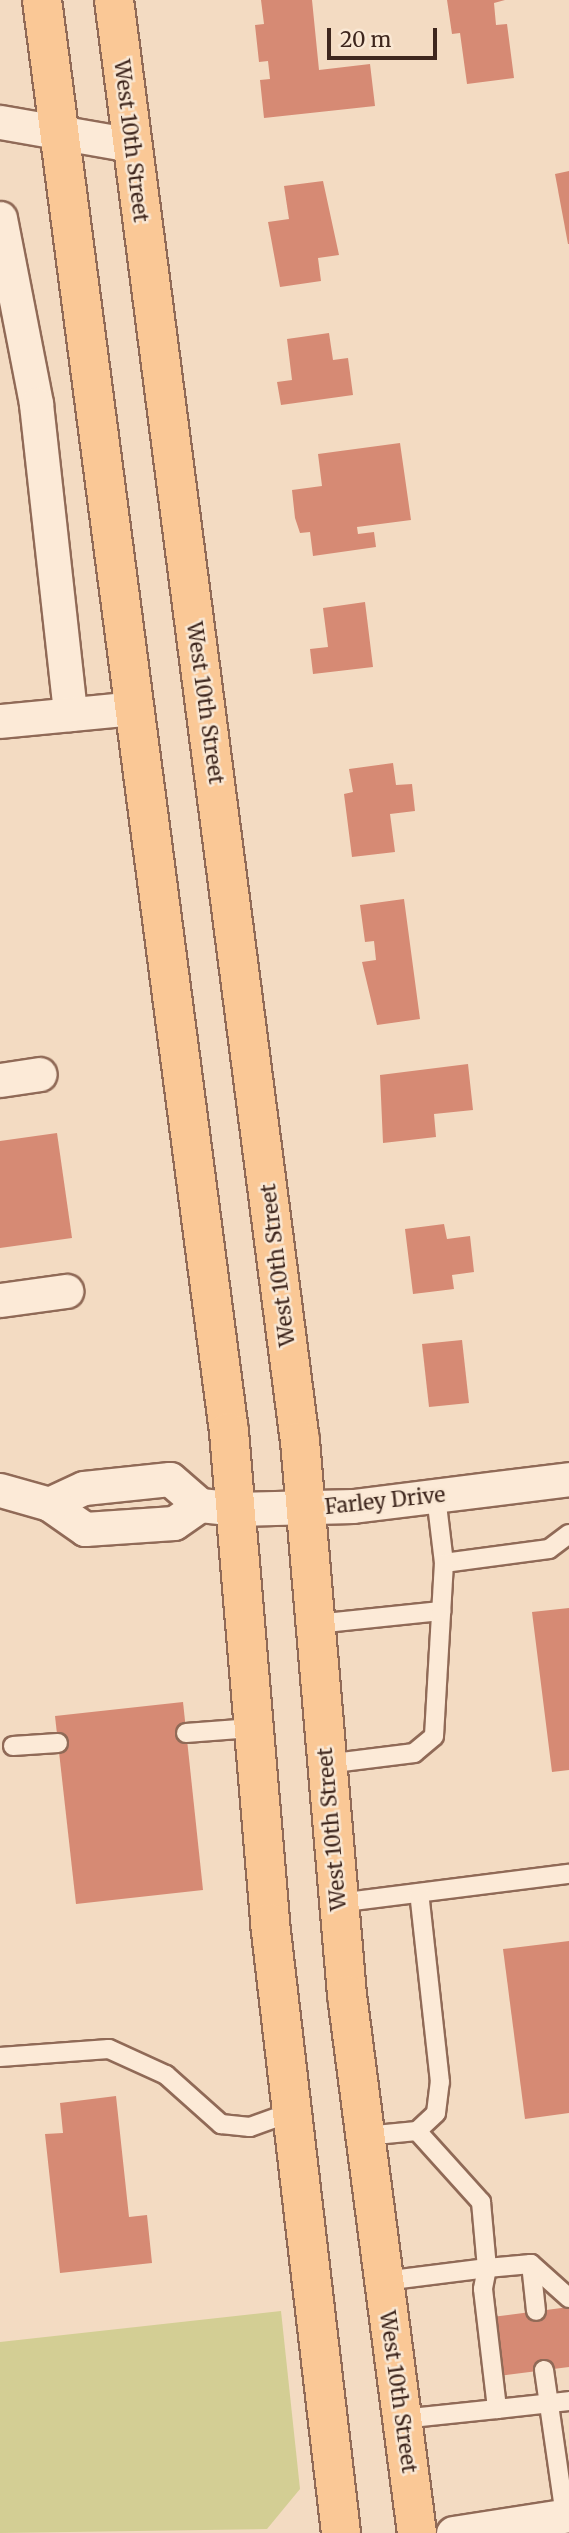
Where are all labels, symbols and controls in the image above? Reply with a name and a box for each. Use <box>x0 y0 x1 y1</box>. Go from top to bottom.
scale bar <box>331 14 441 58</box>
text: 20 m <box>340 26 391 53</box>
street label: West 10th Street <box>109 58 153 224</box>
street label: West 10th Street <box>181 620 229 786</box>
street label: West 10th Street <box>256 1182 300 1348</box>
street label: Farley Drive <box>323 1482 447 1520</box>
street label: West 10th Street <box>312 1746 352 1912</box>
street label: West 10th Street <box>374 2309 422 2475</box>

